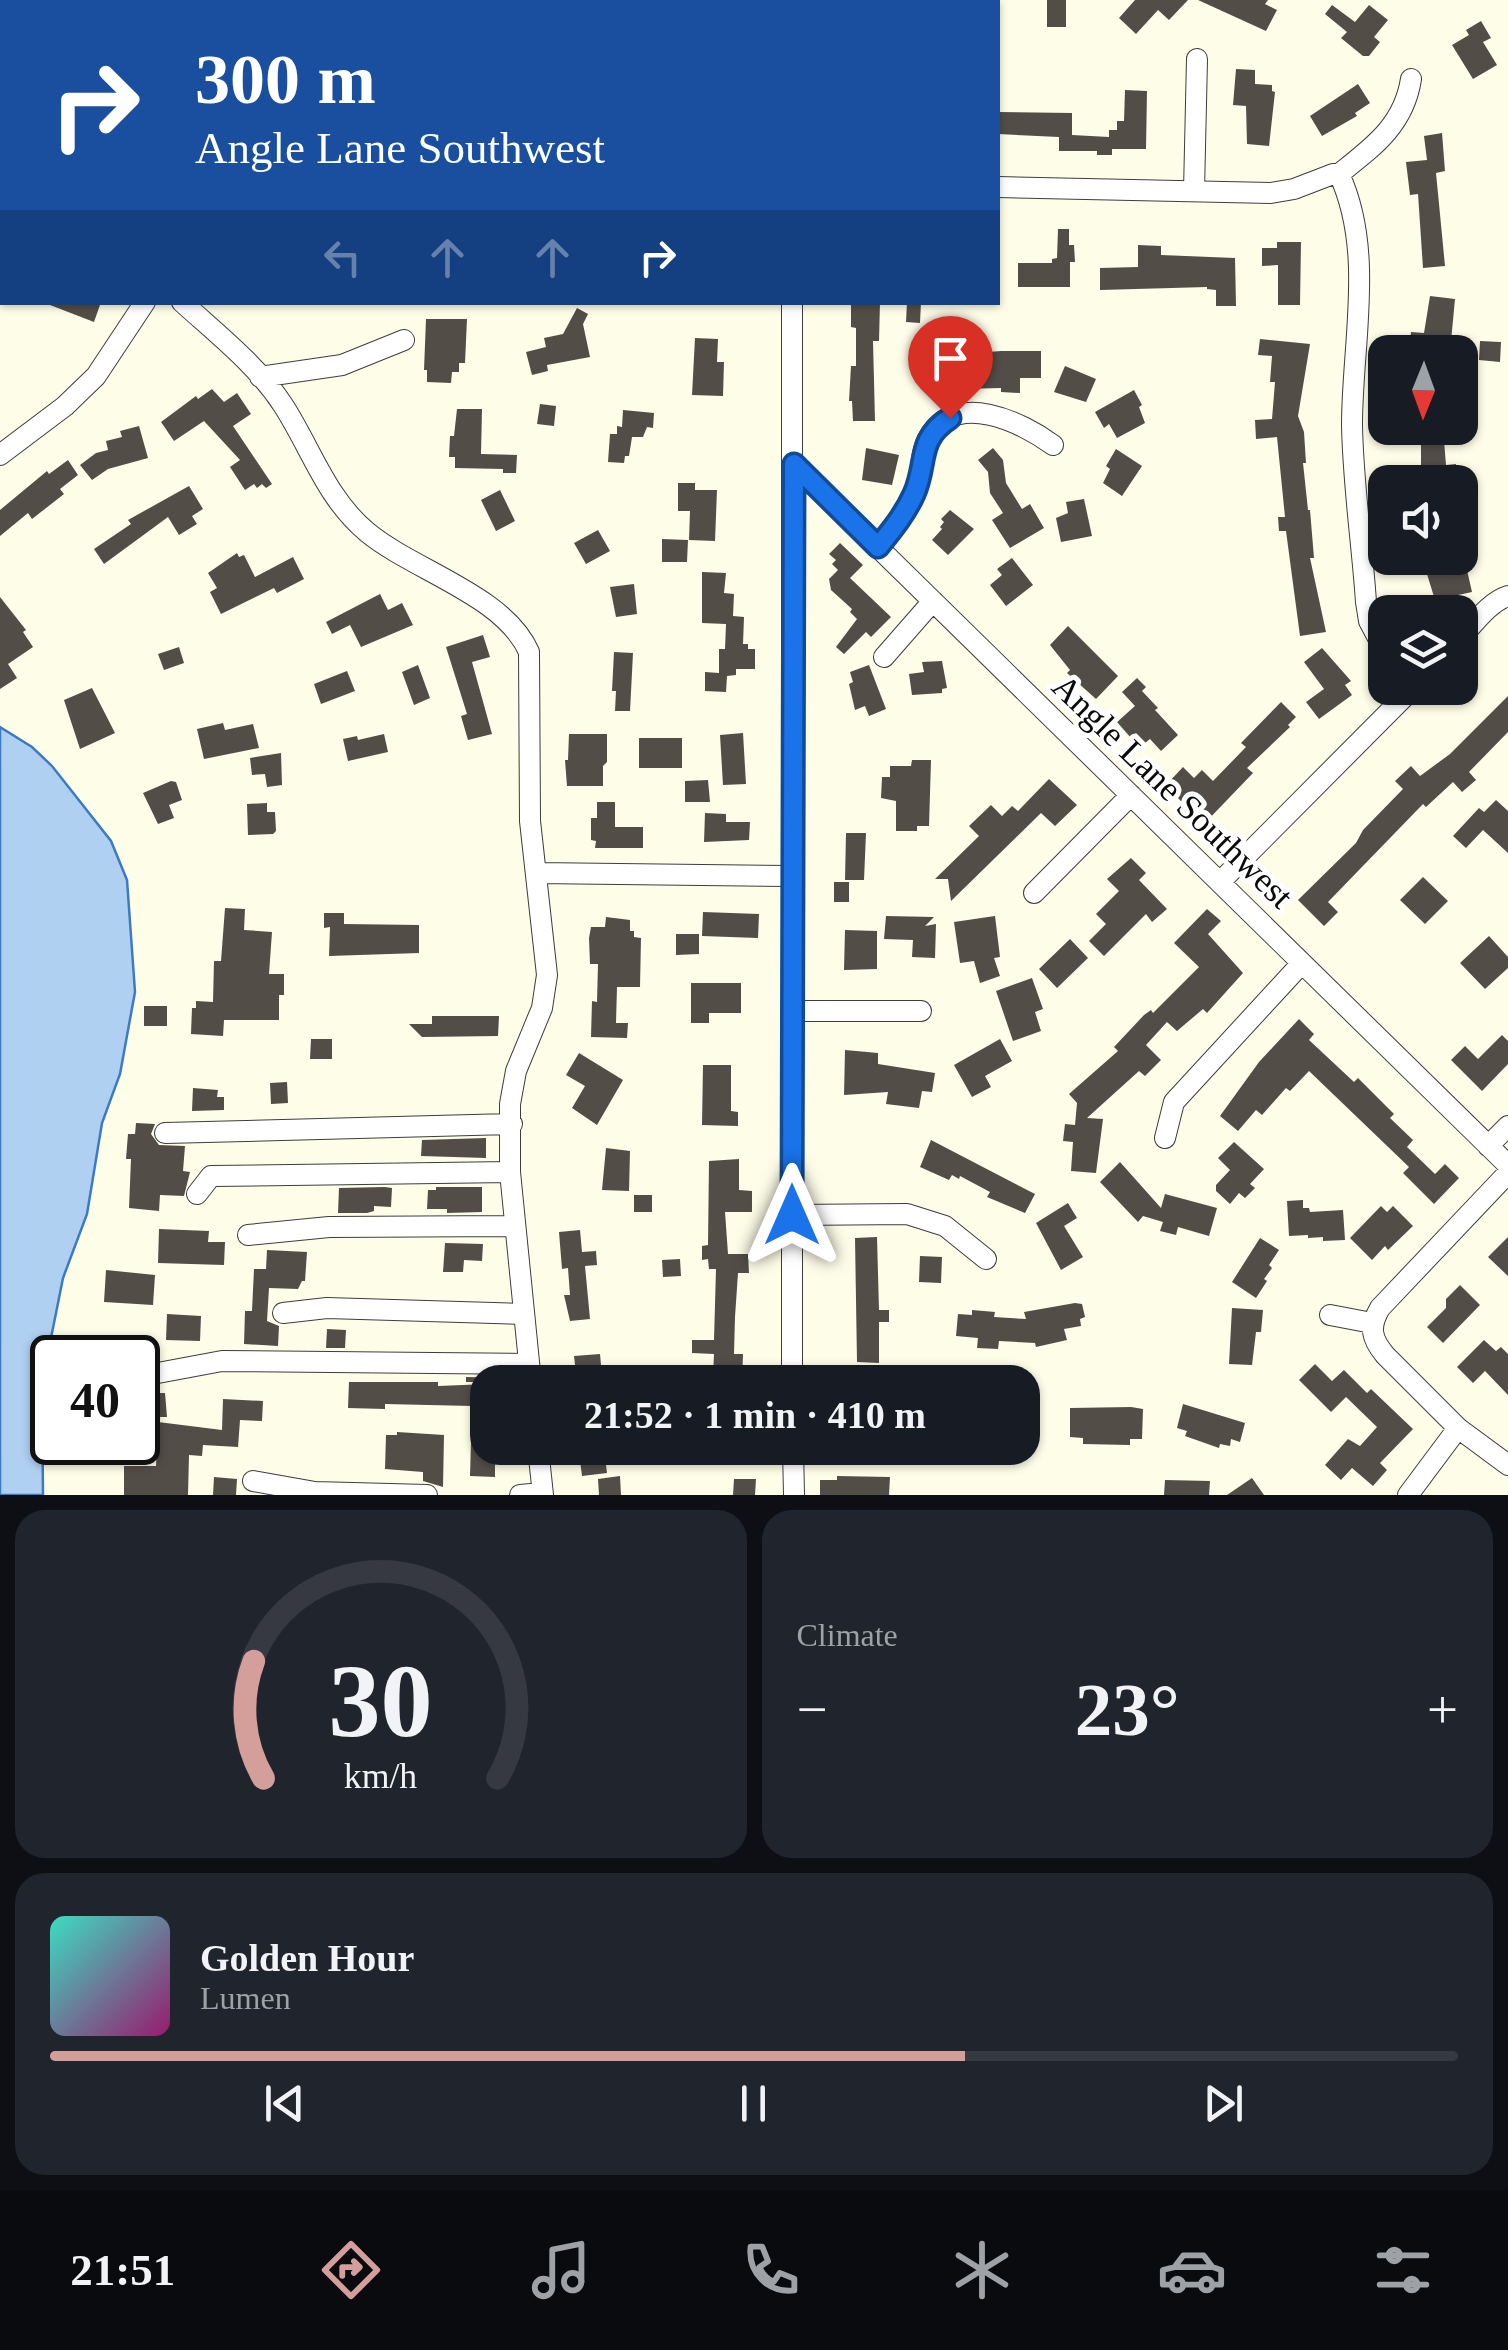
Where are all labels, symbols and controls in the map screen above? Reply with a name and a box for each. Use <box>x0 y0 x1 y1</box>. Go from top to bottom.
icon: right <box>30 40 160 170</box>
text: 300 m <box>195 41 376 118</box>
text: Angle Lane Southwest <box>195 123 605 173</box>
icon: left <box>315 230 370 285</box>
icon: ahead <box>420 230 475 285</box>
icon: ahead <box>525 230 580 285</box>
icon: right <box>630 230 685 285</box>
pin <box>908 316 993 419</box>
icon: arrive <box>923 331 978 386</box>
north arrow <box>1368 335 1478 445</box>
map controls <box>1368 335 1478 705</box>
button: sound <box>1368 465 1478 575</box>
button: layers <box>1368 595 1478 705</box>
street label: Angle Lane Southwest <box>1044 667 1301 916</box>
position arrow <box>740 1163 844 1267</box>
speed limit sign: 40 <box>30 1335 160 1465</box>
text: 21:52 · 1 min · 410 m <box>584 1394 926 1436</box>
text: Climate <box>797 1617 898 1653</box>
text: 30 <box>329 1643 433 1758</box>
text: 23° <box>1075 1668 1180 1751</box>
text: − <box>797 1679 828 1740</box>
text: + <box>1427 1679 1458 1740</box>
text: km/h <box>344 1756 418 1796</box>
text: Golden Hour <box>200 1937 414 1979</box>
text: Lumen <box>200 1980 291 2016</box>
icon: previous <box>257 2076 312 2131</box>
icon: pause <box>726 2076 781 2131</box>
icon: next <box>1196 2076 1251 2131</box>
icon: directions <box>316 2235 386 2305</box>
icon: music <box>526 2235 596 2305</box>
icon: phone <box>736 2235 806 2305</box>
icon: climate <box>947 2235 1017 2305</box>
icon: car <box>1157 2235 1227 2305</box>
icon: filters <box>1368 2235 1438 2305</box>
text: 21:51 <box>70 2245 175 2295</box>

